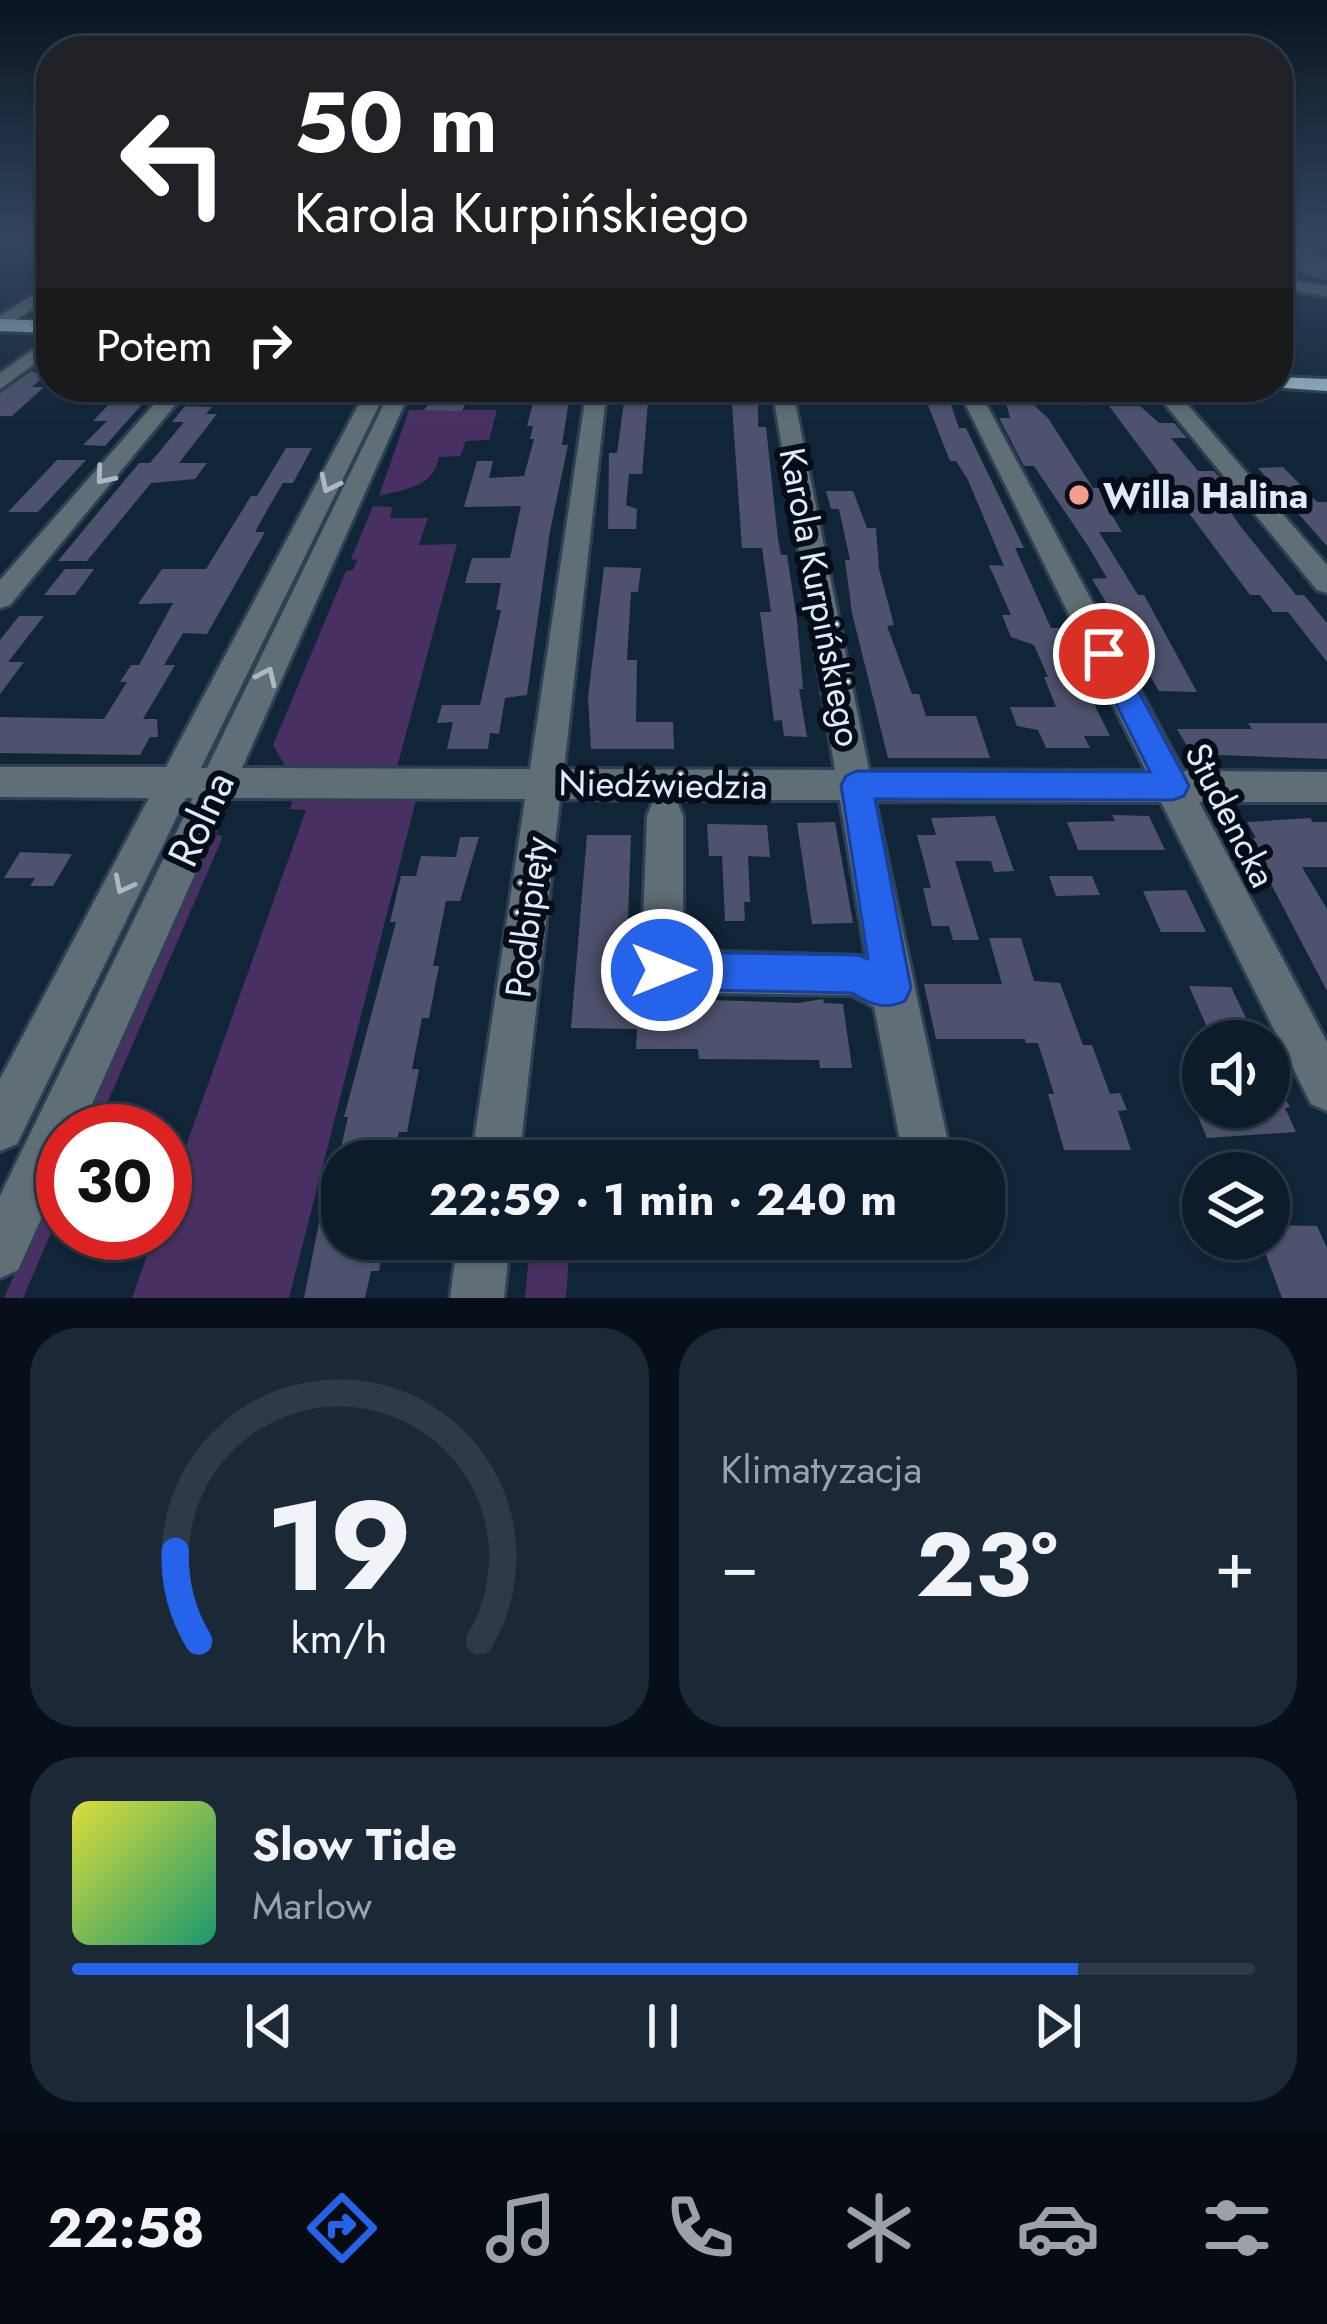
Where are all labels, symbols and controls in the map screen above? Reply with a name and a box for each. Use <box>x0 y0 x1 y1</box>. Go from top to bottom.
text: 50 m <box>294 62 498 184</box>
icon: left <box>96 84 252 240</box>
text: Karola Kurpińskiego <box>294 174 749 252</box>
icon: right <box>237 312 303 378</box>
text: Potem <box>96 313 213 378</box>
street label: Karola Kurpińskiego <box>767 443 875 751</box>
one-way arrow <box>97 462 118 484</box>
place label: Willa Halina <box>1103 469 1308 521</box>
one-way arrow <box>320 472 343 494</box>
marker: Willa Halina <box>1066 482 1092 508</box>
pin <box>1053 603 1155 705</box>
icon: arrive <box>1071 621 1137 687</box>
one-way arrow <box>253 667 277 688</box>
street label: Studencka <box>1173 734 1289 896</box>
street label: Niedźwiedzia <box>558 756 768 812</box>
street label: Rolna <box>153 762 249 876</box>
street label: Podbipięty <box>491 833 563 1000</box>
one-way arrow <box>114 873 137 895</box>
position arrow <box>599 907 725 1033</box>
map controls <box>1182 1020 1290 1260</box>
button: sound <box>1182 1020 1290 1128</box>
speed limit sign: 30 <box>36 1104 192 1260</box>
button: layers <box>1182 1152 1290 1260</box>
text: 22:59 · 1 min · 240 m <box>429 1167 897 1232</box>
text: Klimatyzacja <box>721 1441 922 1498</box>
text: 19 <box>266 1456 413 1637</box>
text: 23° <box>916 1500 1058 1630</box>
text: − <box>721 1517 759 1613</box>
text: + <box>1214 1517 1255 1613</box>
text: km/h <box>291 1606 388 1668</box>
text: Slow Tide <box>252 1812 457 1877</box>
text: Marlow <box>252 1877 372 1934</box>
icon: previous <box>236 1993 302 2059</box>
icon: pause <box>630 1993 696 2059</box>
icon: next <box>1025 1993 1091 2059</box>
icon: directions <box>300 2186 384 2270</box>
icon: music <box>479 2186 563 2270</box>
icon: phone <box>658 2186 742 2270</box>
icon: climate <box>837 2186 921 2270</box>
icon: car <box>1016 2186 1100 2270</box>
icon: filters <box>1195 2186 1279 2270</box>
text: 22:58 <box>48 2189 205 2267</box>

